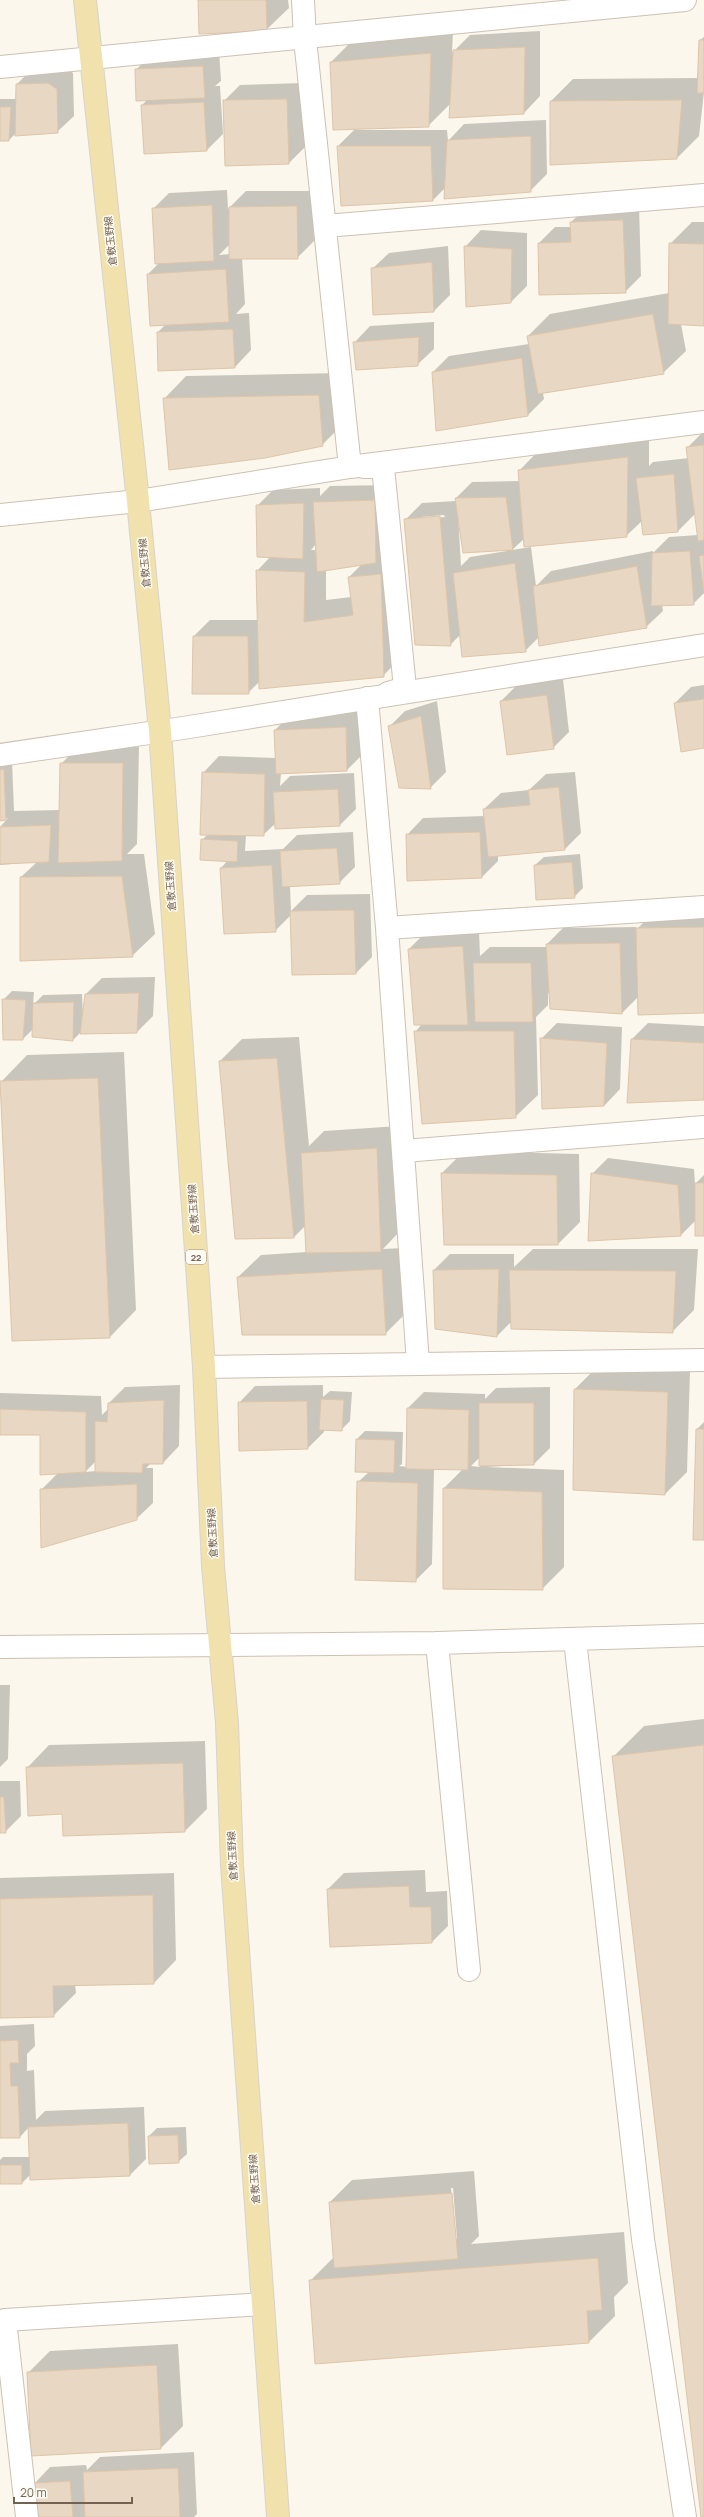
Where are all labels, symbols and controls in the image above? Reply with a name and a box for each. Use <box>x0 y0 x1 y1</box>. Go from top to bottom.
street label: 倉敷玉野線 <box>100 215 120 267</box>
street label: 倉敷玉野線 <box>135 537 153 589</box>
street label: 倉敷玉野線 <box>161 861 179 911</box>
street label: 倉敷玉野線 <box>184 1184 202 1234</box>
road number: 22 <box>186 1250 206 1264</box>
street label: 倉敷玉野線 <box>204 1508 220 1558</box>
street label: 倉敷玉野線 <box>224 1831 240 1881</box>
street label: 倉敷玉野線 <box>245 2154 263 2204</box>
scale bar <box>14 2479 132 2505</box>
text: 20 m <box>20 2484 47 2501</box>

